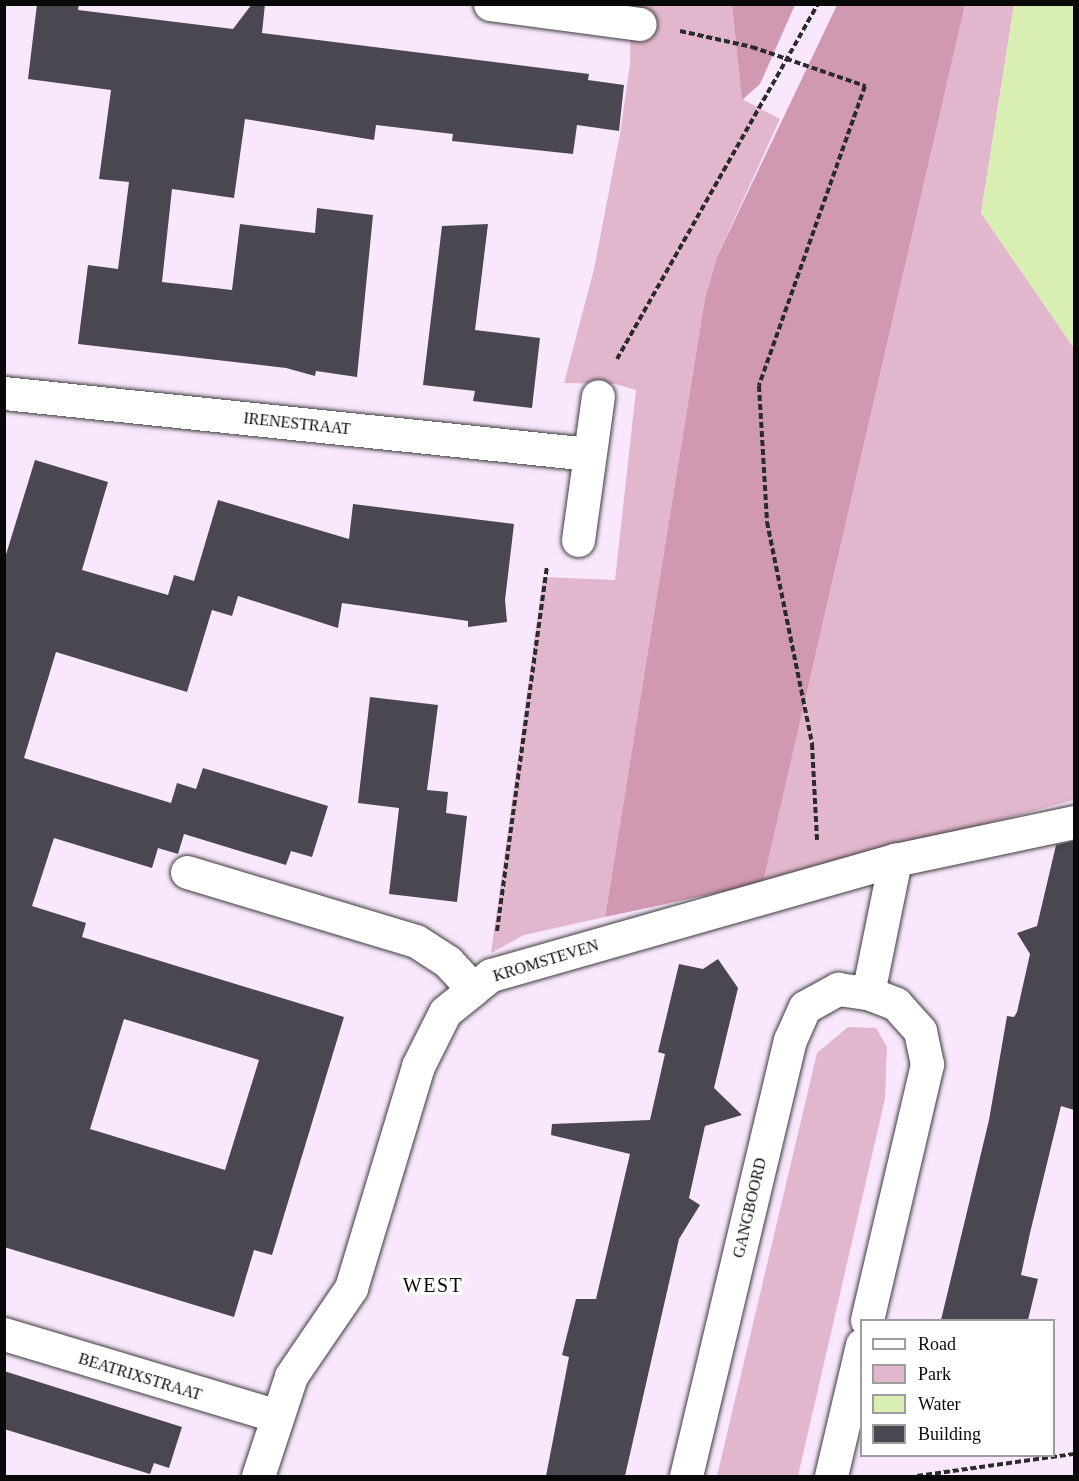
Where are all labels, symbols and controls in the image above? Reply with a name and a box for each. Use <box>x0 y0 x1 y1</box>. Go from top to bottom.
street label: IRENESTRAAT <box>243 409 351 439</box>
street label: KROMSTEVEN <box>491 936 601 986</box>
street label: GANGBOORD <box>729 1156 771 1260</box>
district label: WEST <box>403 1273 463 1297</box>
legend <box>860 1319 1055 1457</box>
text: Road <box>918 1334 956 1354</box>
street label: BEATRIXSTRAAT <box>76 1349 204 1405</box>
text: Park <box>918 1364 951 1384</box>
text: Water <box>918 1394 961 1414</box>
text: Building <box>918 1424 981 1444</box>

